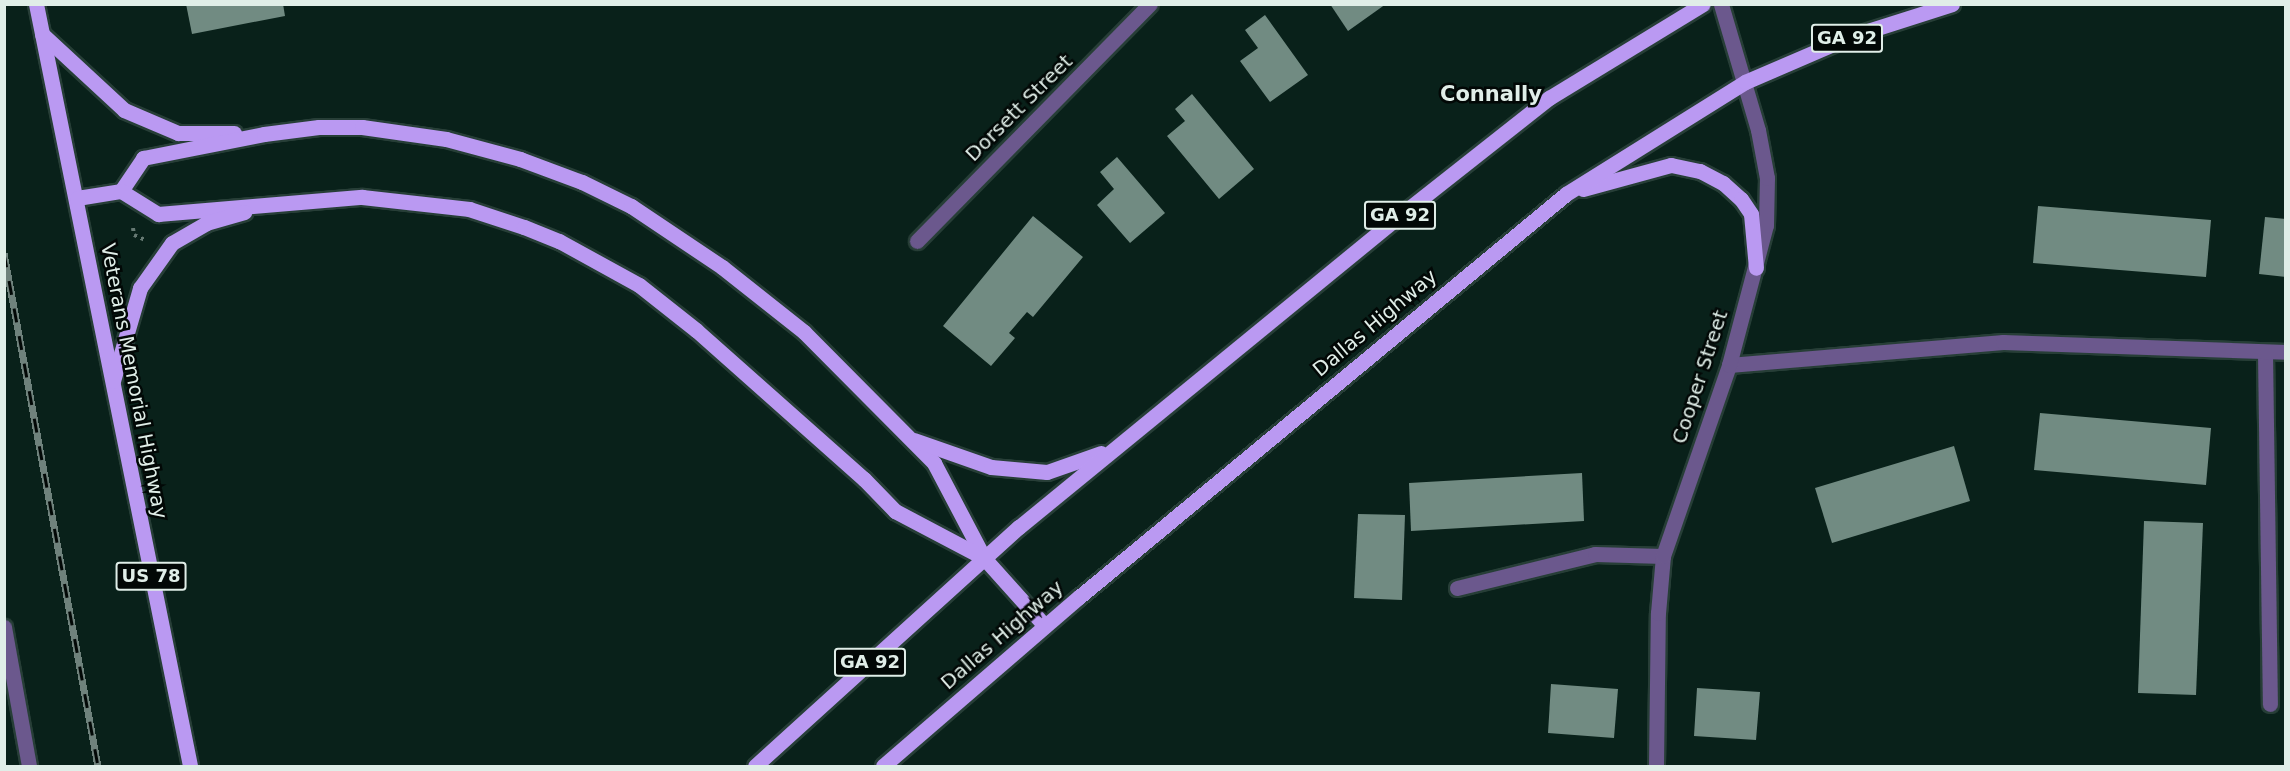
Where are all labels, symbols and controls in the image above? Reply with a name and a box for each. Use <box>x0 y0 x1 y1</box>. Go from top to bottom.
road number: GA 92 <box>1810 23 1884 53</box>
street label: Dorsett Street <box>961 50 1077 166</box>
district label: Connally <box>1440 81 1542 107</box>
road number: GA 92 <box>1362 200 1438 230</box>
street label: Veterans Memorial Highway <box>95 241 173 521</box>
street label: Dallas Highway <box>1308 264 1442 382</box>
street label: Cooper Street <box>1667 307 1733 447</box>
road number: US 78 <box>115 561 187 591</box>
street label: Dallas Highway <box>936 575 1068 695</box>
road number: GA 92 <box>832 647 908 677</box>

